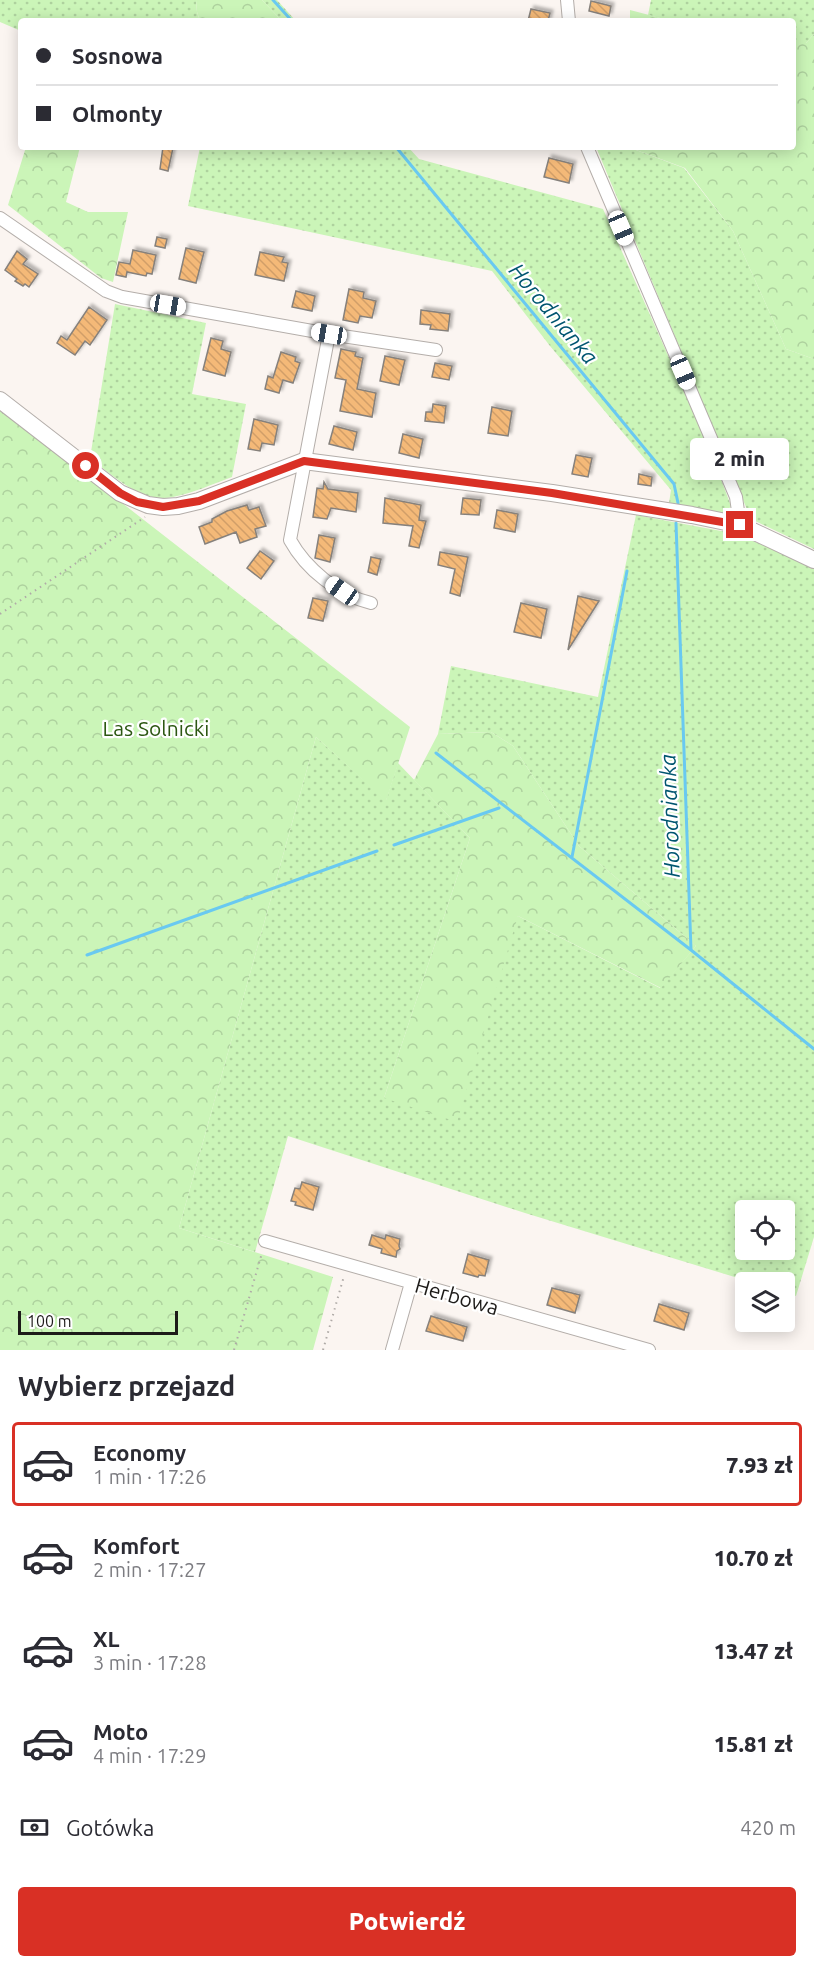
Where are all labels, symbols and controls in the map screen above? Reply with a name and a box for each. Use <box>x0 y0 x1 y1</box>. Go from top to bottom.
text: Sosnowa <box>72 43 163 68</box>
text: Olmonty <box>72 101 162 126</box>
car <box>606 208 636 248</box>
water label: Horodnianka <box>505 258 603 369</box>
car <box>149 293 187 317</box>
car <box>310 322 348 346</box>
car <box>668 352 698 392</box>
callout: 2 min <box>690 438 789 480</box>
text: 2 min <box>714 447 765 470</box>
route start <box>72 452 99 479</box>
route end <box>726 511 753 538</box>
car <box>322 573 362 609</box>
park label: Las Solnicki <box>103 716 209 740</box>
water label: Horodnianka <box>654 754 684 878</box>
map controls <box>735 1200 795 1332</box>
button: locate <box>735 1200 795 1260</box>
button: layers <box>735 1272 795 1332</box>
street label: Herbowa <box>412 1273 502 1319</box>
scale bar <box>18 1308 178 1336</box>
text: 100 m <box>27 1312 72 1330</box>
text: Wybierz przejazd <box>18 1371 235 1401</box>
icon: car <box>21 1437 75 1491</box>
text: Economy <box>93 1440 186 1465</box>
text: 7.93 zł <box>726 1452 793 1477</box>
text: 1 min · 17:26 <box>93 1465 207 1488</box>
icon: car <box>21 1530 75 1584</box>
text: Komfort <box>93 1533 180 1558</box>
text: 10.70 zł <box>714 1545 793 1570</box>
text: 2 min · 17:27 <box>93 1558 207 1581</box>
icon: car <box>21 1623 75 1677</box>
text: XL <box>93 1626 120 1651</box>
text: 13.47 zł <box>714 1638 793 1663</box>
text: 3 min · 17:28 <box>93 1651 207 1674</box>
icon: car <box>21 1716 75 1770</box>
text: Moto <box>93 1719 148 1744</box>
text: 15.81 zł <box>714 1731 793 1756</box>
text: 4 min · 17:29 <box>93 1744 207 1767</box>
icon: cash <box>18 1811 51 1844</box>
text: Gotówka <box>66 1815 154 1840</box>
text: 420 m <box>740 1816 796 1839</box>
button: Potwierdź <box>18 1887 796 1956</box>

